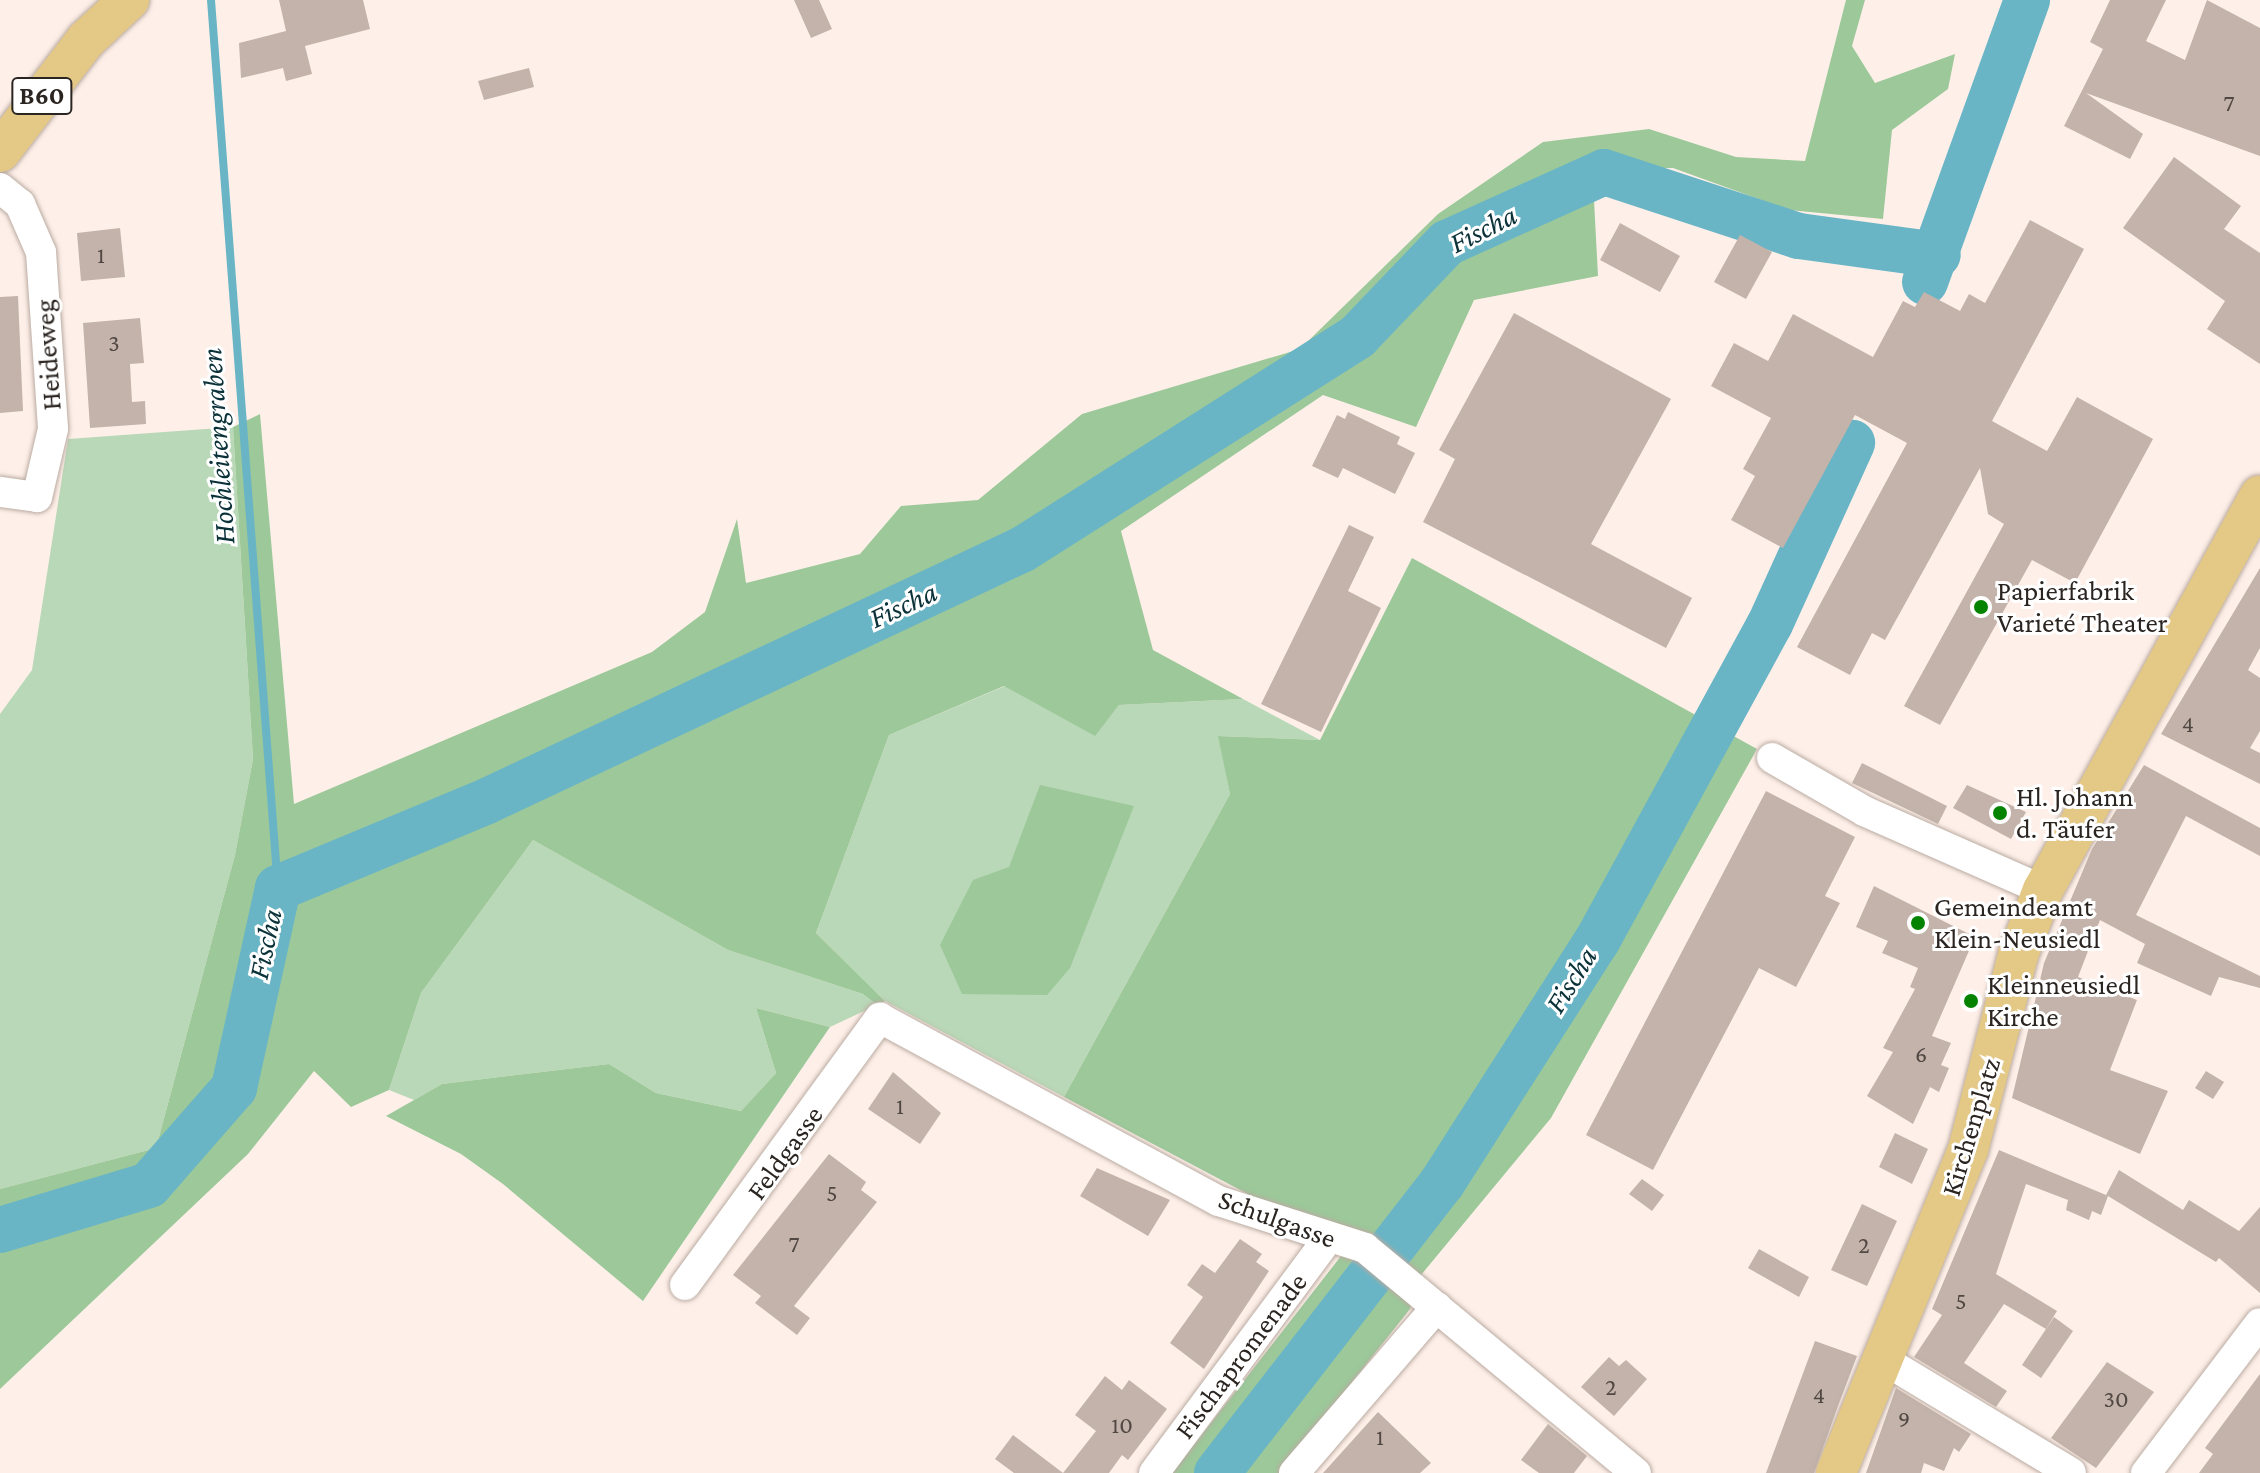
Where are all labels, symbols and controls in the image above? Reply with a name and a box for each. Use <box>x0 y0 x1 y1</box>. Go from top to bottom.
road number: B60 <box>10 74 74 118</box>
house number: 7 <box>2223 89 2235 117</box>
water label: Fischa <box>1443 197 1523 261</box>
house number: 1 <box>97 241 105 269</box>
street label: Heideweg <box>27 298 69 412</box>
house number: 3 <box>108 329 120 357</box>
water label: Hochleitengraben <box>193 347 243 545</box>
water label: Fischa <box>863 574 943 636</box>
place label: Papierfabrik Varieté Theater <box>1997 574 2168 640</box>
marker: Papierfabrik Varieté Theater <box>1972 598 1990 616</box>
house number: 4 <box>2182 710 2194 738</box>
place label: Hl. Johann d. Täufer <box>2016 780 2134 846</box>
marker: Hl. Johann d. Täufer <box>1991 804 2009 822</box>
place label: Gemeindeamt Klein-Neusiedl <box>1934 890 2100 956</box>
water label: Fischa <box>240 906 290 982</box>
marker: Gemeindeamt Klein-Neusiedl <box>1909 914 1927 932</box>
water label: Fischa <box>1537 940 1605 1020</box>
place label: Kleinneusiedl Kirche <box>1987 968 2140 1034</box>
marker: Kleinneusiedl Kirche <box>1962 992 1980 1010</box>
house number: 6 <box>1915 1040 1927 1068</box>
street label: Kirchenplatz <box>1934 1054 2008 1200</box>
house number: 1 <box>896 1092 904 1120</box>
street label: Feldgasse <box>740 1099 830 1207</box>
house number: 5 <box>826 1179 838 1207</box>
street label: Schulgasse <box>1214 1182 1340 1256</box>
house number: 7 <box>788 1230 800 1258</box>
house number: 2 <box>1858 1231 1870 1259</box>
street label: Fischapromenade <box>1168 1266 1314 1446</box>
house number: 5 <box>1955 1287 1967 1315</box>
house number: 2 <box>1605 1373 1617 1401</box>
house number: 4 <box>1813 1381 1825 1409</box>
house number: 30 <box>2104 1385 2128 1413</box>
house number: 9 <box>1898 1405 1910 1433</box>
house number: 10 <box>1111 1411 1133 1439</box>
house number: 1 <box>1376 1423 1384 1451</box>

